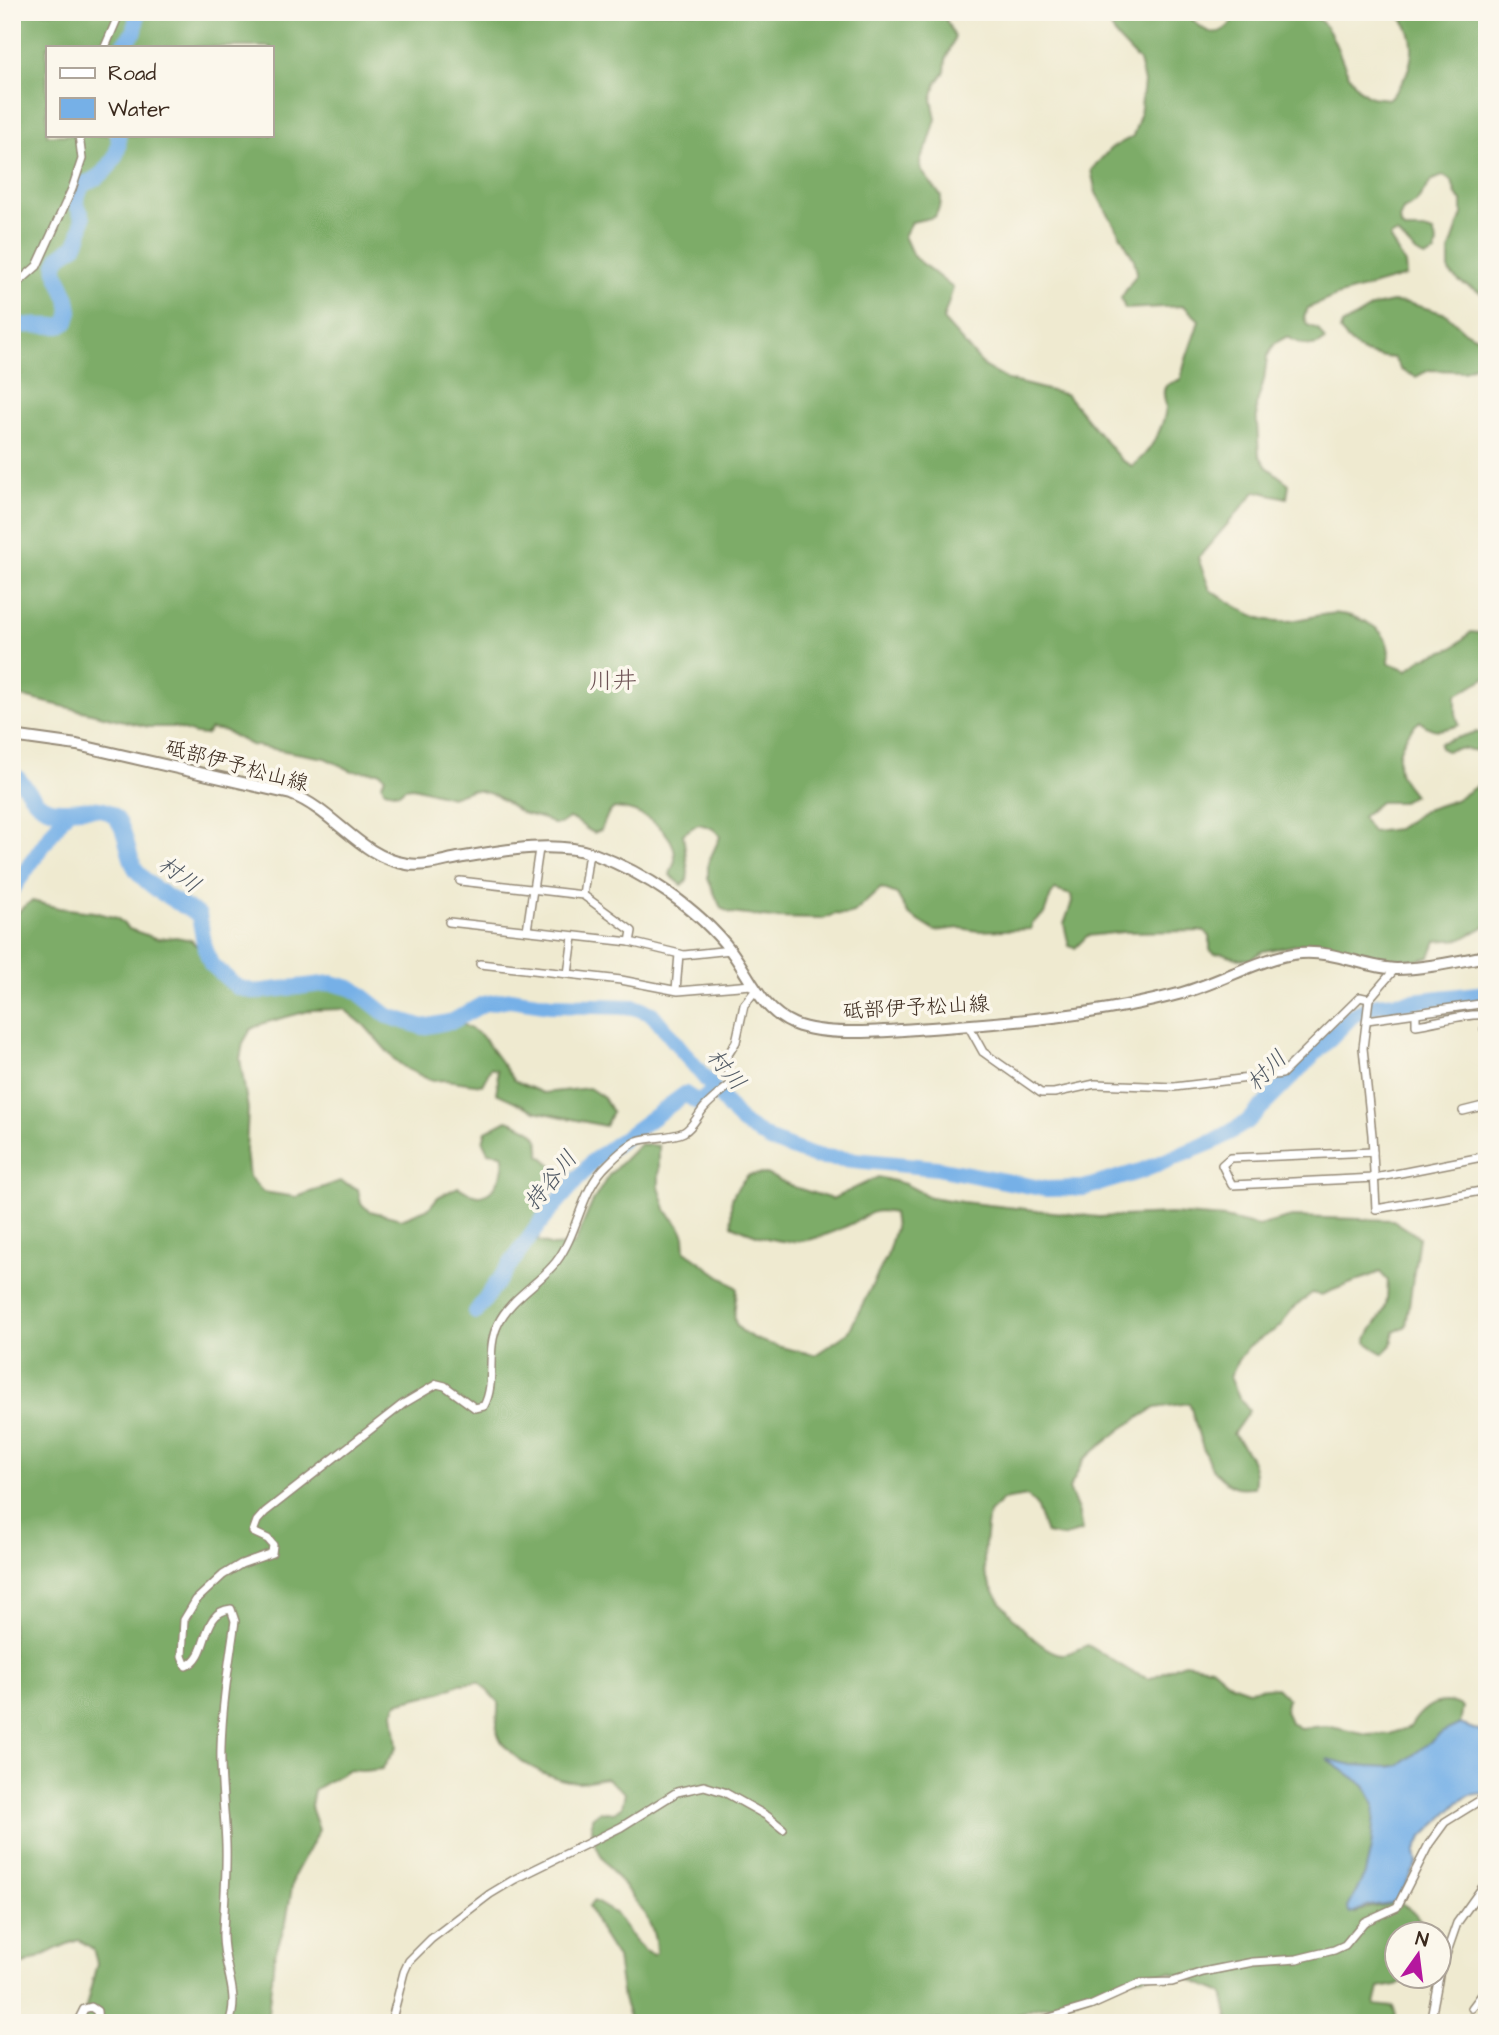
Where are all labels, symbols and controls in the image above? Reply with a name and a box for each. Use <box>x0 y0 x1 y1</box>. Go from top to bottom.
legend <box>46 46 273 136</box>
text: Road <box>108 59 156 88</box>
text: Water <box>108 95 170 124</box>
district label: 川井 <box>589 664 637 698</box>
street label: 砥部伊予松山線 <box>162 732 312 799</box>
water label: 村川 <box>151 848 207 901</box>
street label: 砥部伊予松山線 <box>842 989 990 1026</box>
water label: 村川 <box>699 1042 753 1098</box>
water label: 村川 <box>1239 1043 1294 1098</box>
water label: 持谷川 <box>517 1144 585 1218</box>
north arrow <box>1384 1920 1454 1990</box>
text: N <box>1413 1925 1431 1955</box>

